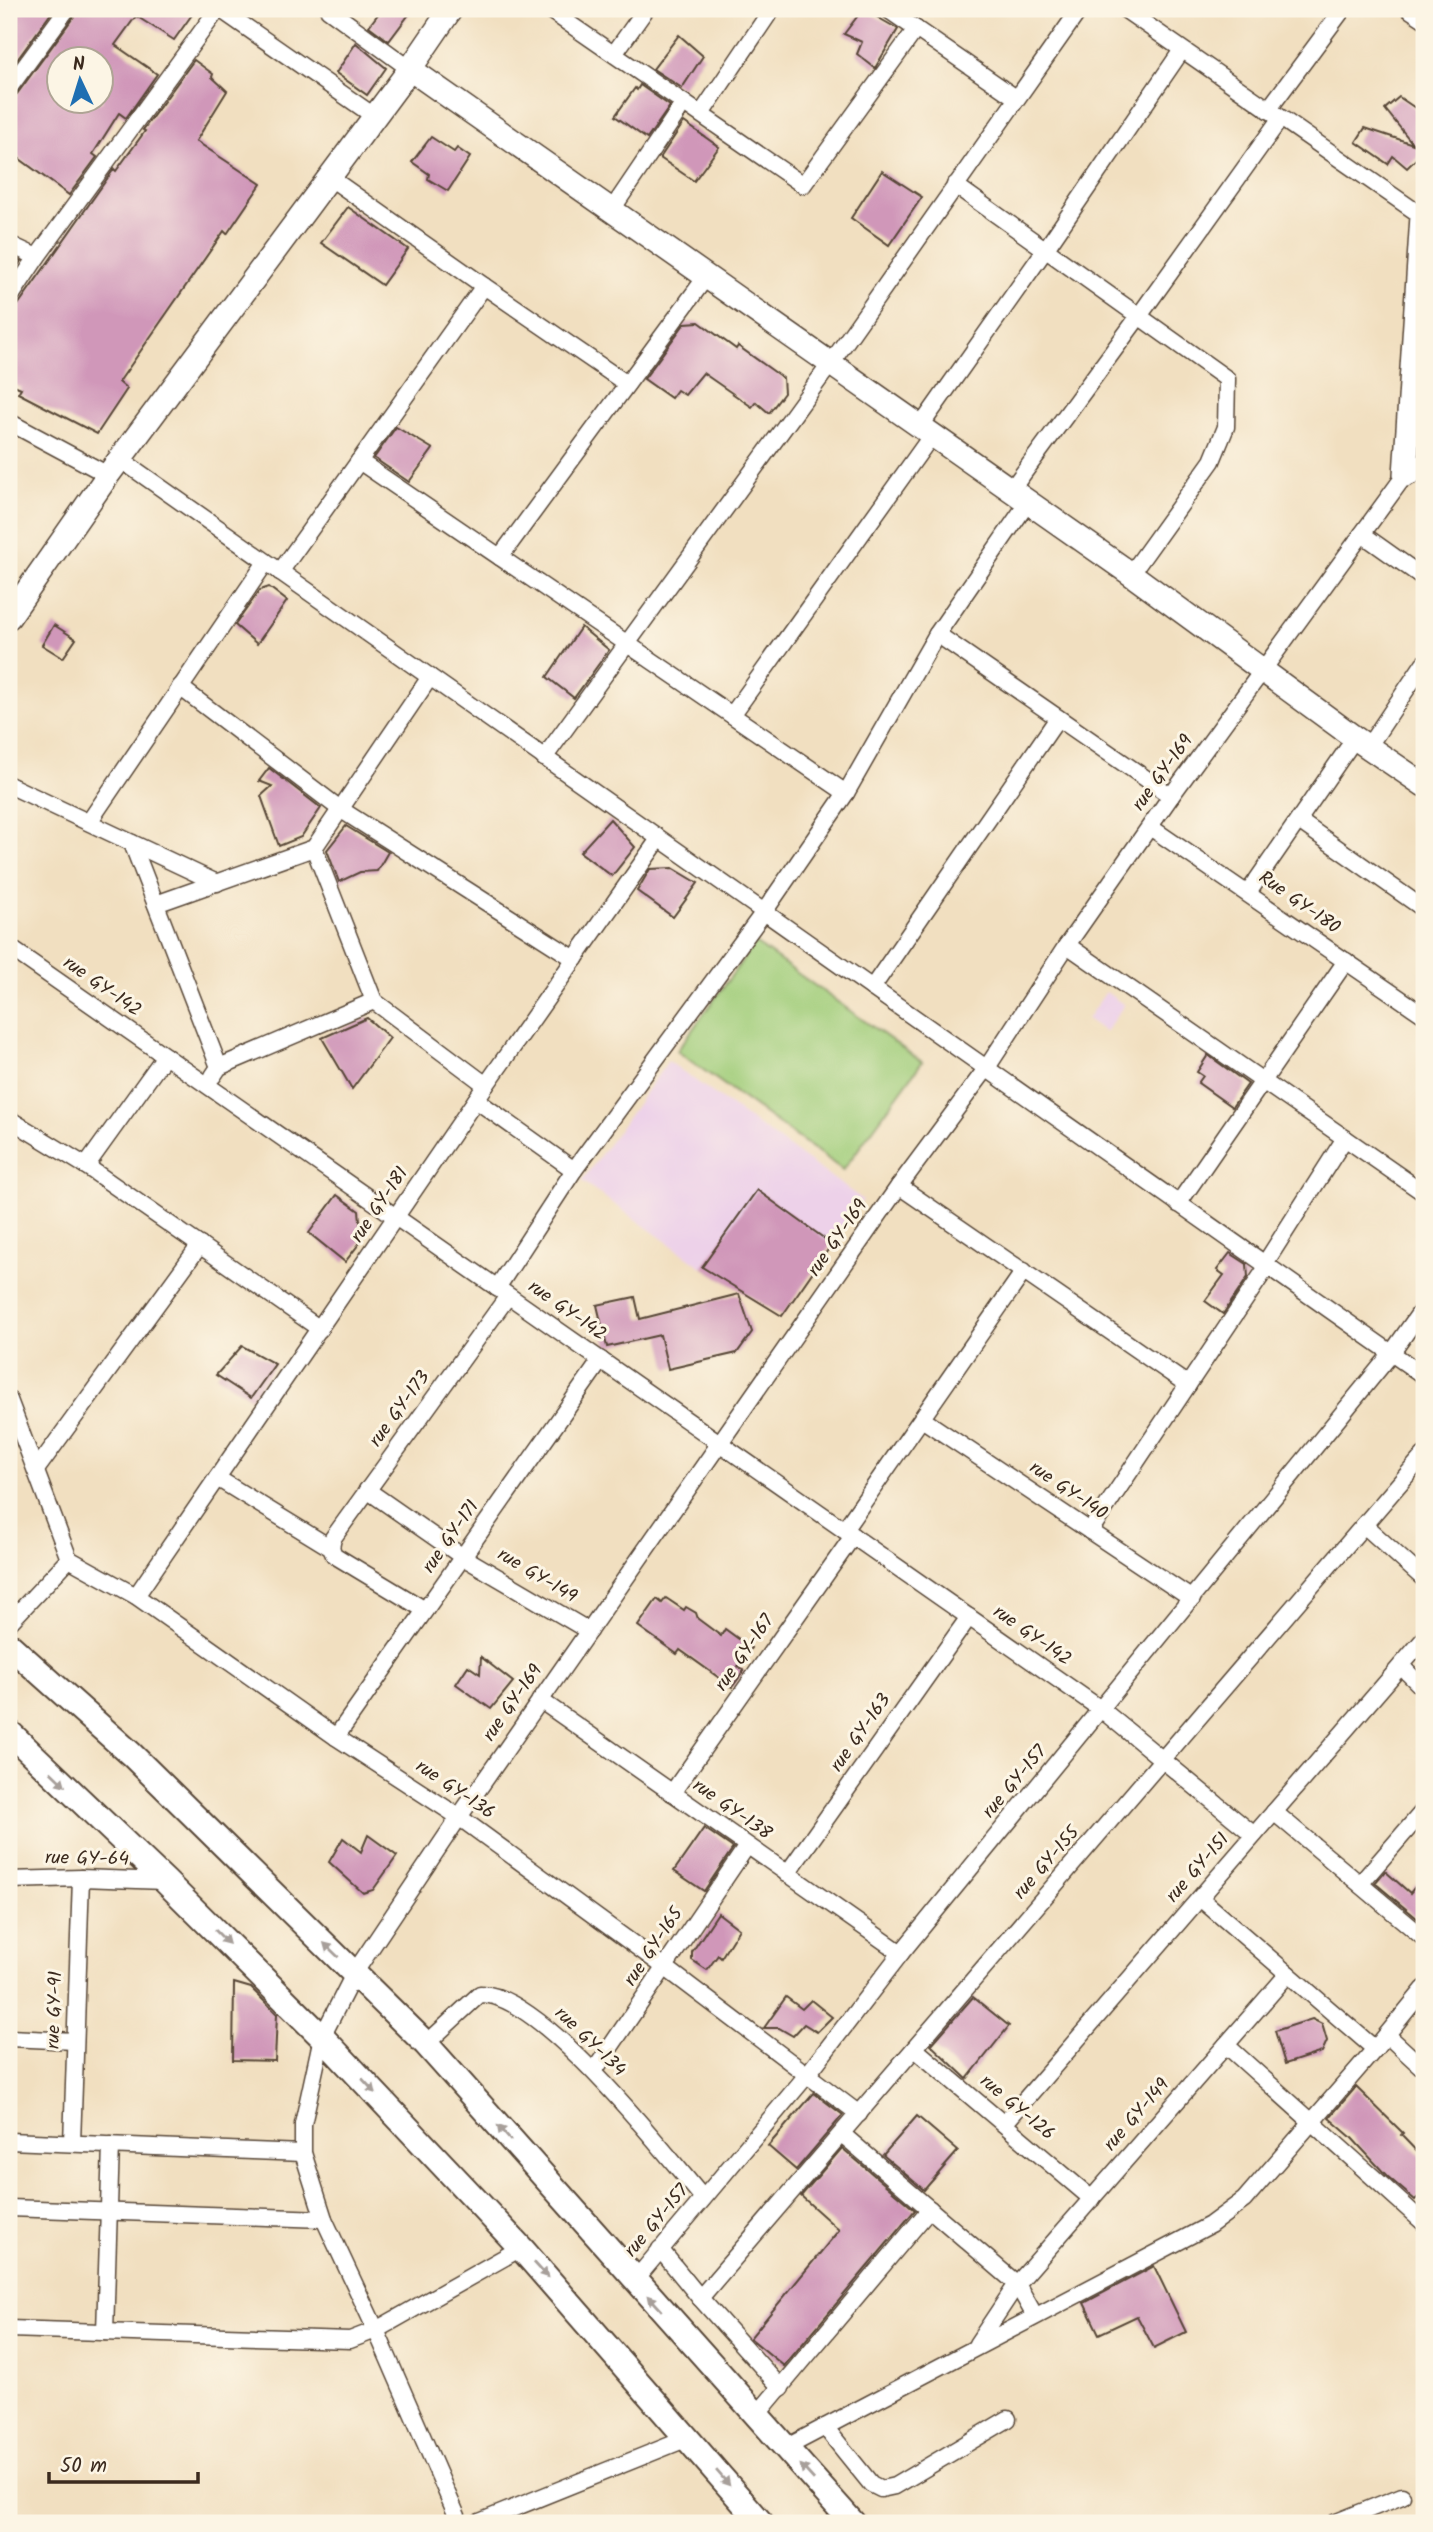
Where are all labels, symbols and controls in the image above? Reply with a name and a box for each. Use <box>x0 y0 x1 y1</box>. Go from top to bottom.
north arrow <box>46 46 116 116</box>
text: N <box>72 50 86 80</box>
street label: rue GY-169 <box>1125 728 1201 818</box>
street label: Rue GY-180 <box>1252 864 1346 942</box>
street label: rue GY-142 <box>56 949 148 1025</box>
street label: rue GY-181 <box>343 1161 417 1249</box>
street label: rue GY-169 <box>800 1193 876 1283</box>
street label: rue GY-142 <box>521 1273 613 1349</box>
street label: rue GY-173 <box>362 1364 438 1454</box>
street label: rue GY-140 <box>1023 1454 1113 1528</box>
street label: rue GY-171 <box>415 1494 487 1580</box>
street label: rue GY-149 <box>491 1540 583 1612</box>
street label: rue GY-142 <box>986 1598 1078 1674</box>
street label: rue GY-167 <box>707 1607 783 1698</box>
street label: rue GY-169 <box>475 1658 551 1748</box>
street label: rue GY-163 <box>823 1687 899 1779</box>
street label: rue GY-157 <box>975 1738 1056 1825</box>
street label: rue GY-136 <box>409 1752 501 1828</box>
one-way arrow <box>49 1770 66 1786</box>
street label: rue GY-138 <box>686 1772 778 1849</box>
street label: rue GY-155 <box>1006 1818 1089 1907</box>
street label: rue GY-151 <box>1159 1826 1237 1910</box>
street label: rue GY-64 <box>45 1843 129 1875</box>
street label: rue GY-165 <box>617 1900 692 1993</box>
one-way arrow <box>213 1928 229 1945</box>
one-way arrow <box>323 1941 340 1958</box>
street label: rue GY-91 <box>39 1970 71 2050</box>
street label: rue GY-134 <box>547 2000 633 2084</box>
street label: rue GY-126 <box>973 2067 1061 2149</box>
street label: rue GY-149 <box>1097 2072 1177 2158</box>
one-way arrow <box>360 2077 376 2094</box>
one-way arrow <box>497 2124 513 2141</box>
street label: rue GY-157 <box>617 2177 698 2264</box>
one-way arrow <box>533 2261 549 2279</box>
one-way arrow <box>647 2294 663 2312</box>
scale bar <box>49 2441 198 2485</box>
text: 50 m <box>60 2450 107 2483</box>
one-way arrow <box>799 2463 815 2481</box>
one-way arrow <box>715 2470 730 2487</box>

